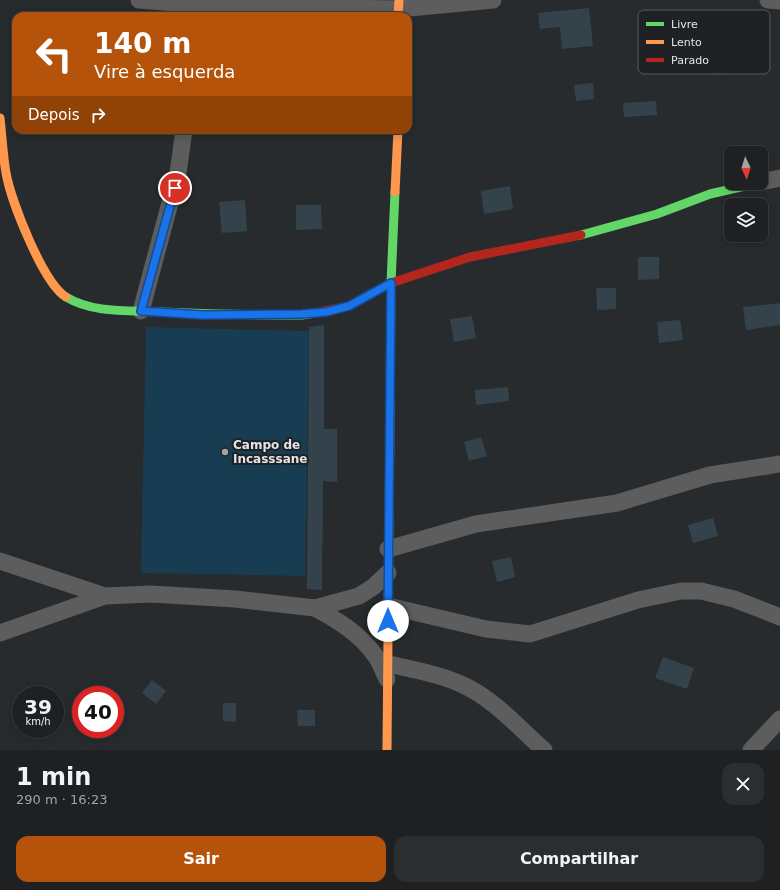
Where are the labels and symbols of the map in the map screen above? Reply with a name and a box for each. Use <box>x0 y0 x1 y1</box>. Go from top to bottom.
legend <box>638 10 770 74</box>
text: Livre <box>671 18 698 31</box>
text: Lento <box>671 36 702 49</box>
text: Parado <box>671 54 709 67</box>
north arrow <box>724 146 768 190</box>
pin <box>158 171 192 205</box>
place label: Campo de Incasssane <box>233 438 307 466</box>
marker: Campo de Incasssane <box>220 447 230 457</box>
position arrow <box>367 600 409 642</box>
speed limit sign: 40 <box>72 686 124 738</box>

